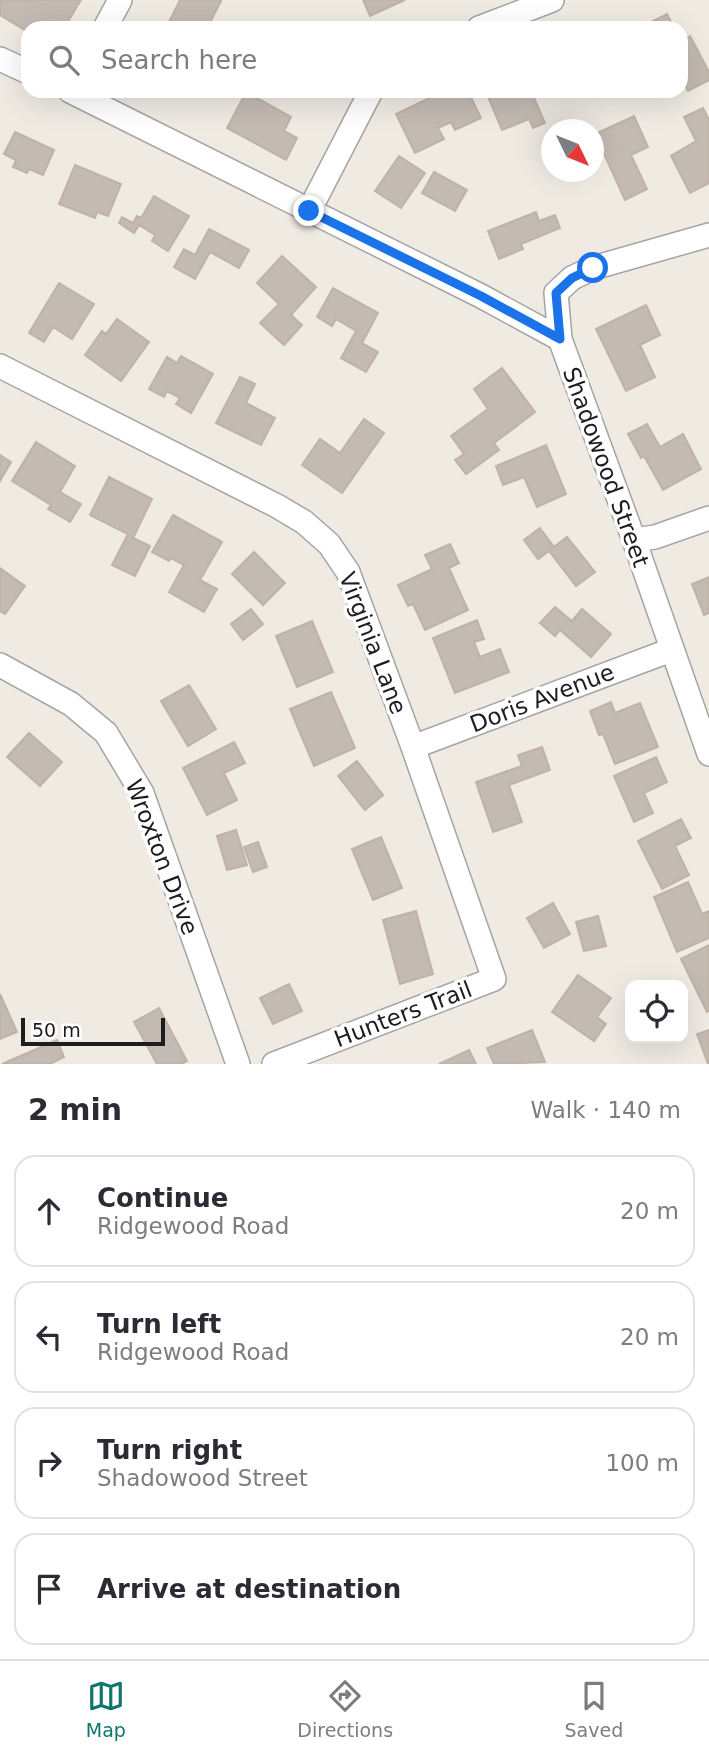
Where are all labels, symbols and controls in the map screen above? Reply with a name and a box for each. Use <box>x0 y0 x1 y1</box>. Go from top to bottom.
search box <box>21 21 688 98</box>
icon: search <box>45 41 83 79</box>
text: Search here <box>101 45 257 75</box>
north arrow <box>541 119 604 182</box>
route end <box>293 195 324 226</box>
route start <box>577 252 608 283</box>
street label: Shadowood Street <box>558 364 654 570</box>
street label: Virginia Lane <box>334 568 412 718</box>
street label: Doris Avenue <box>466 659 618 737</box>
street label: Wroxton Drive <box>120 776 204 938</box>
street label: Hunters Trail <box>330 976 476 1052</box>
map controls <box>625 980 688 1043</box>
button: locate <box>625 980 688 1043</box>
scale bar <box>21 1015 164 1047</box>
text: 50 m <box>32 1019 81 1041</box>
text: 2 min <box>28 1092 122 1127</box>
text: Walk · 140 m <box>530 1097 681 1123</box>
text: Continue <box>97 1183 228 1213</box>
icon: ahead <box>30 1192 68 1230</box>
text: 20 m <box>620 1198 679 1224</box>
text: Ridgewood Road <box>97 1213 289 1239</box>
text: Turn left <box>97 1309 221 1339</box>
icon: left <box>30 1318 68 1356</box>
text: 20 m <box>620 1324 679 1350</box>
text: Ridgewood Road <box>97 1339 289 1365</box>
text: Turn right <box>97 1435 242 1465</box>
icon: right <box>30 1444 68 1482</box>
text: 100 m <box>605 1450 679 1476</box>
text: Shadowood Street <box>97 1465 308 1491</box>
icon: arrive <box>30 1570 68 1608</box>
text: Arrive at destination <box>97 1574 401 1604</box>
tab: Map <box>86 1677 126 1741</box>
tab: Directions <box>297 1677 393 1741</box>
tab: Saved <box>565 1677 623 1741</box>

